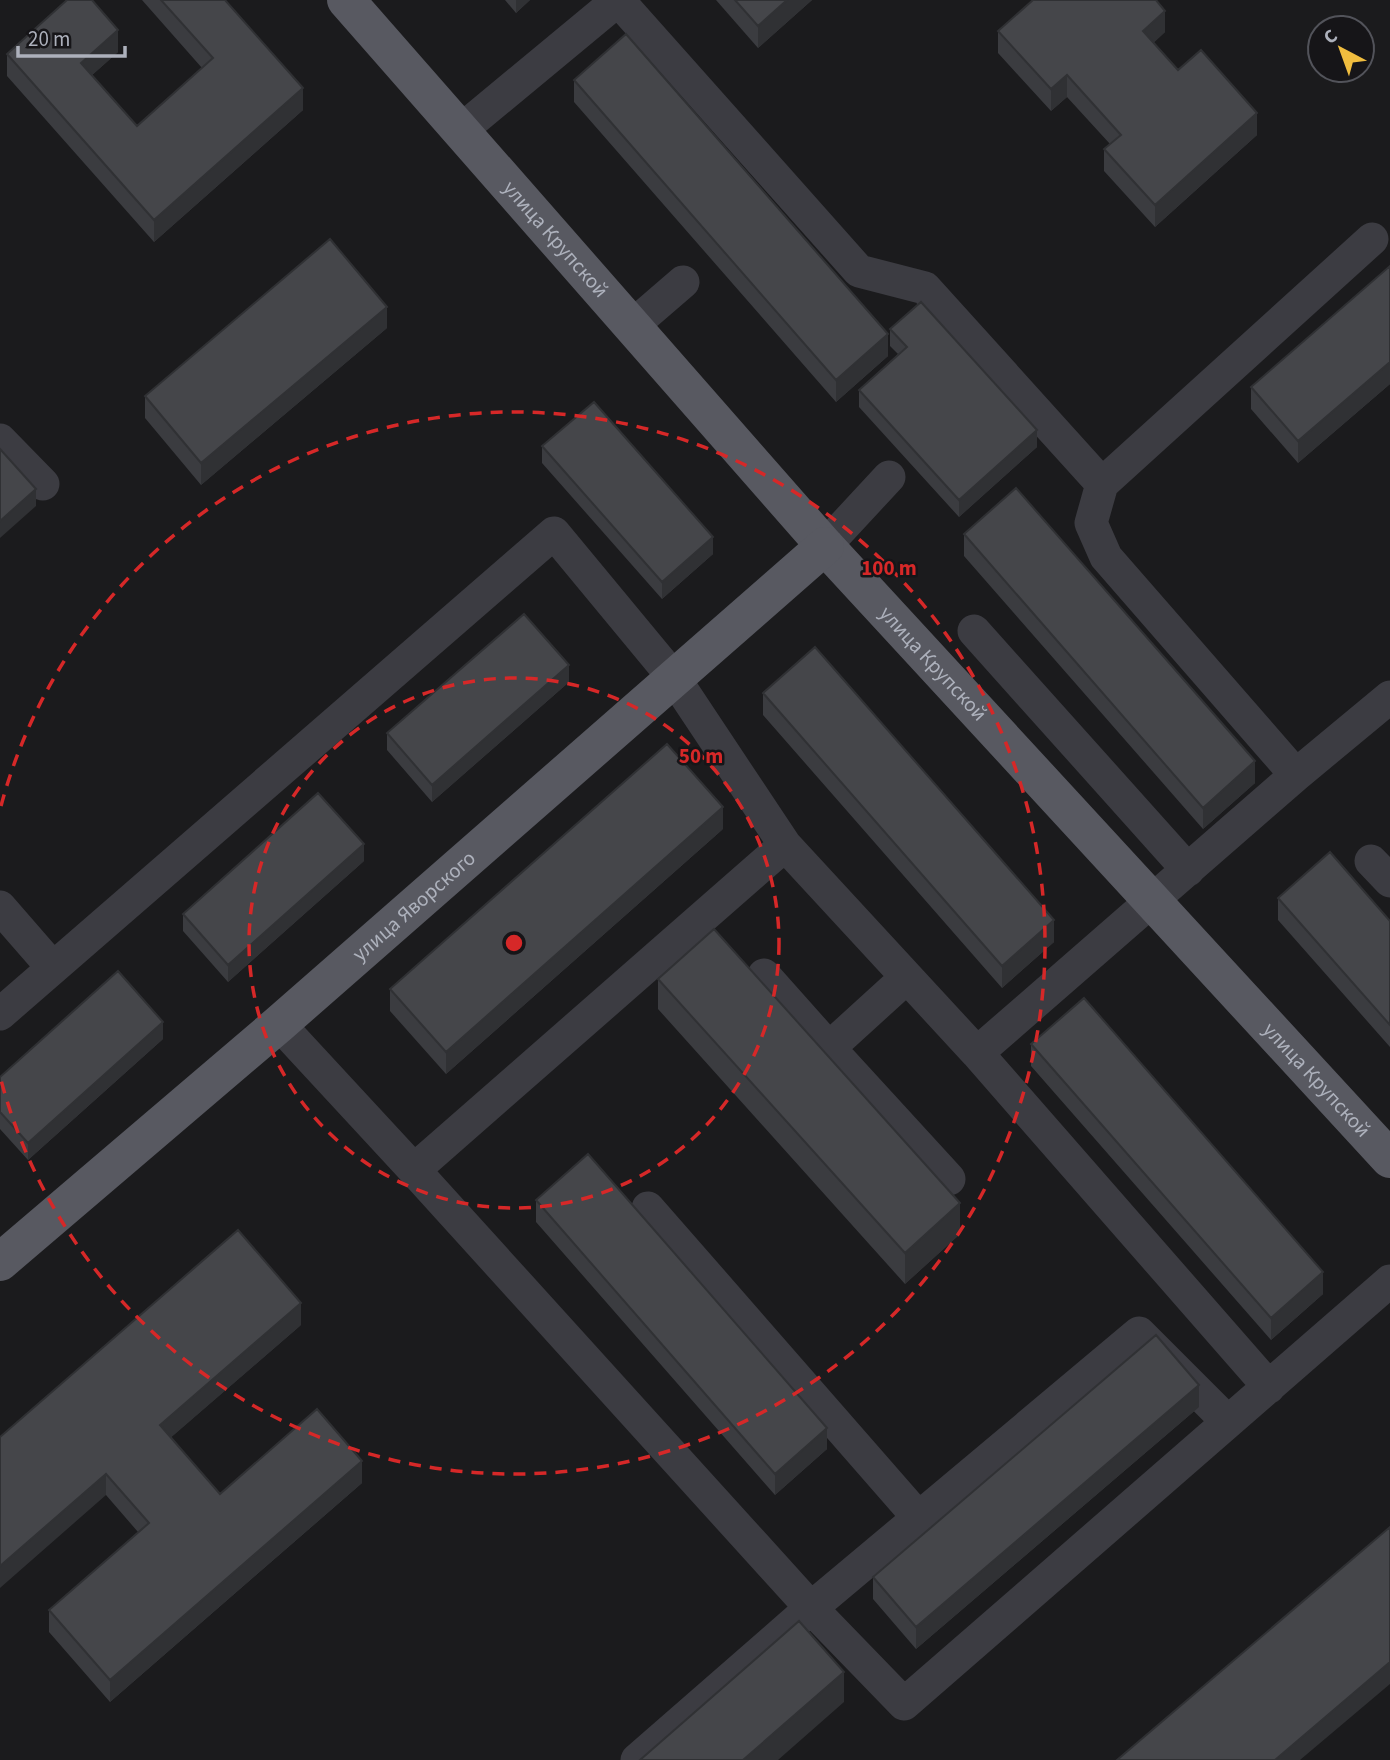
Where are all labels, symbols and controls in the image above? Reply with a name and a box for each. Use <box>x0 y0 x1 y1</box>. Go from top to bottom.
scale bar <box>18 14 124 58</box>
north arrow <box>1306 14 1376 84</box>
text: С <box>1318 23 1344 51</box>
text: 20 m <box>28 24 70 54</box>
street label: улица Крупской <box>496 174 616 304</box>
text: 100 m <box>861 553 917 583</box>
street label: улица Крупской <box>872 599 994 728</box>
text: 50 m <box>679 741 723 771</box>
street label: улица Яворского <box>346 843 482 968</box>
centre of rings <box>502 931 526 955</box>
street label: улица Крупской <box>1256 1015 1378 1144</box>

